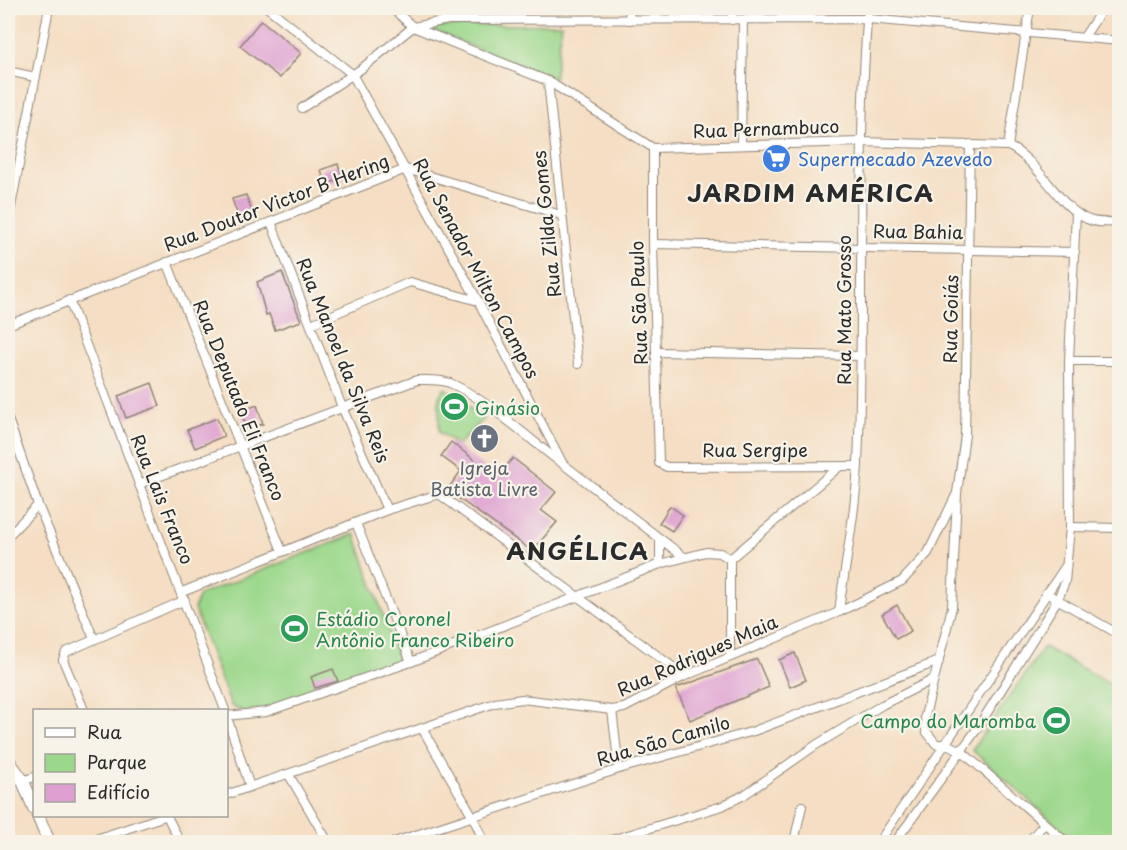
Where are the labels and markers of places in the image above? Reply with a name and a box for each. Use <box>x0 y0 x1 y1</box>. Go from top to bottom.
supermarket icon: Supermecado Azevedo <box>761 142 793 174</box>
place label: Supermecado Azevedo <box>798 145 993 172</box>
sports icon: Ginásio <box>438 391 470 423</box>
place label: Ginásio <box>475 394 540 421</box>
church icon: Igreja Batista Livre <box>468 422 500 454</box>
place label: Igreja Batista Livre <box>430 454 538 502</box>
place label: Estádio Coronel Antônio Franco Ribeiro <box>316 605 514 653</box>
sports icon: Estádio Coronel Antônio Franco Ribeiro <box>279 612 311 644</box>
sports icon: Campo do Maromba <box>1041 704 1073 736</box>
place label: Campo do Maromba <box>860 707 1037 734</box>

